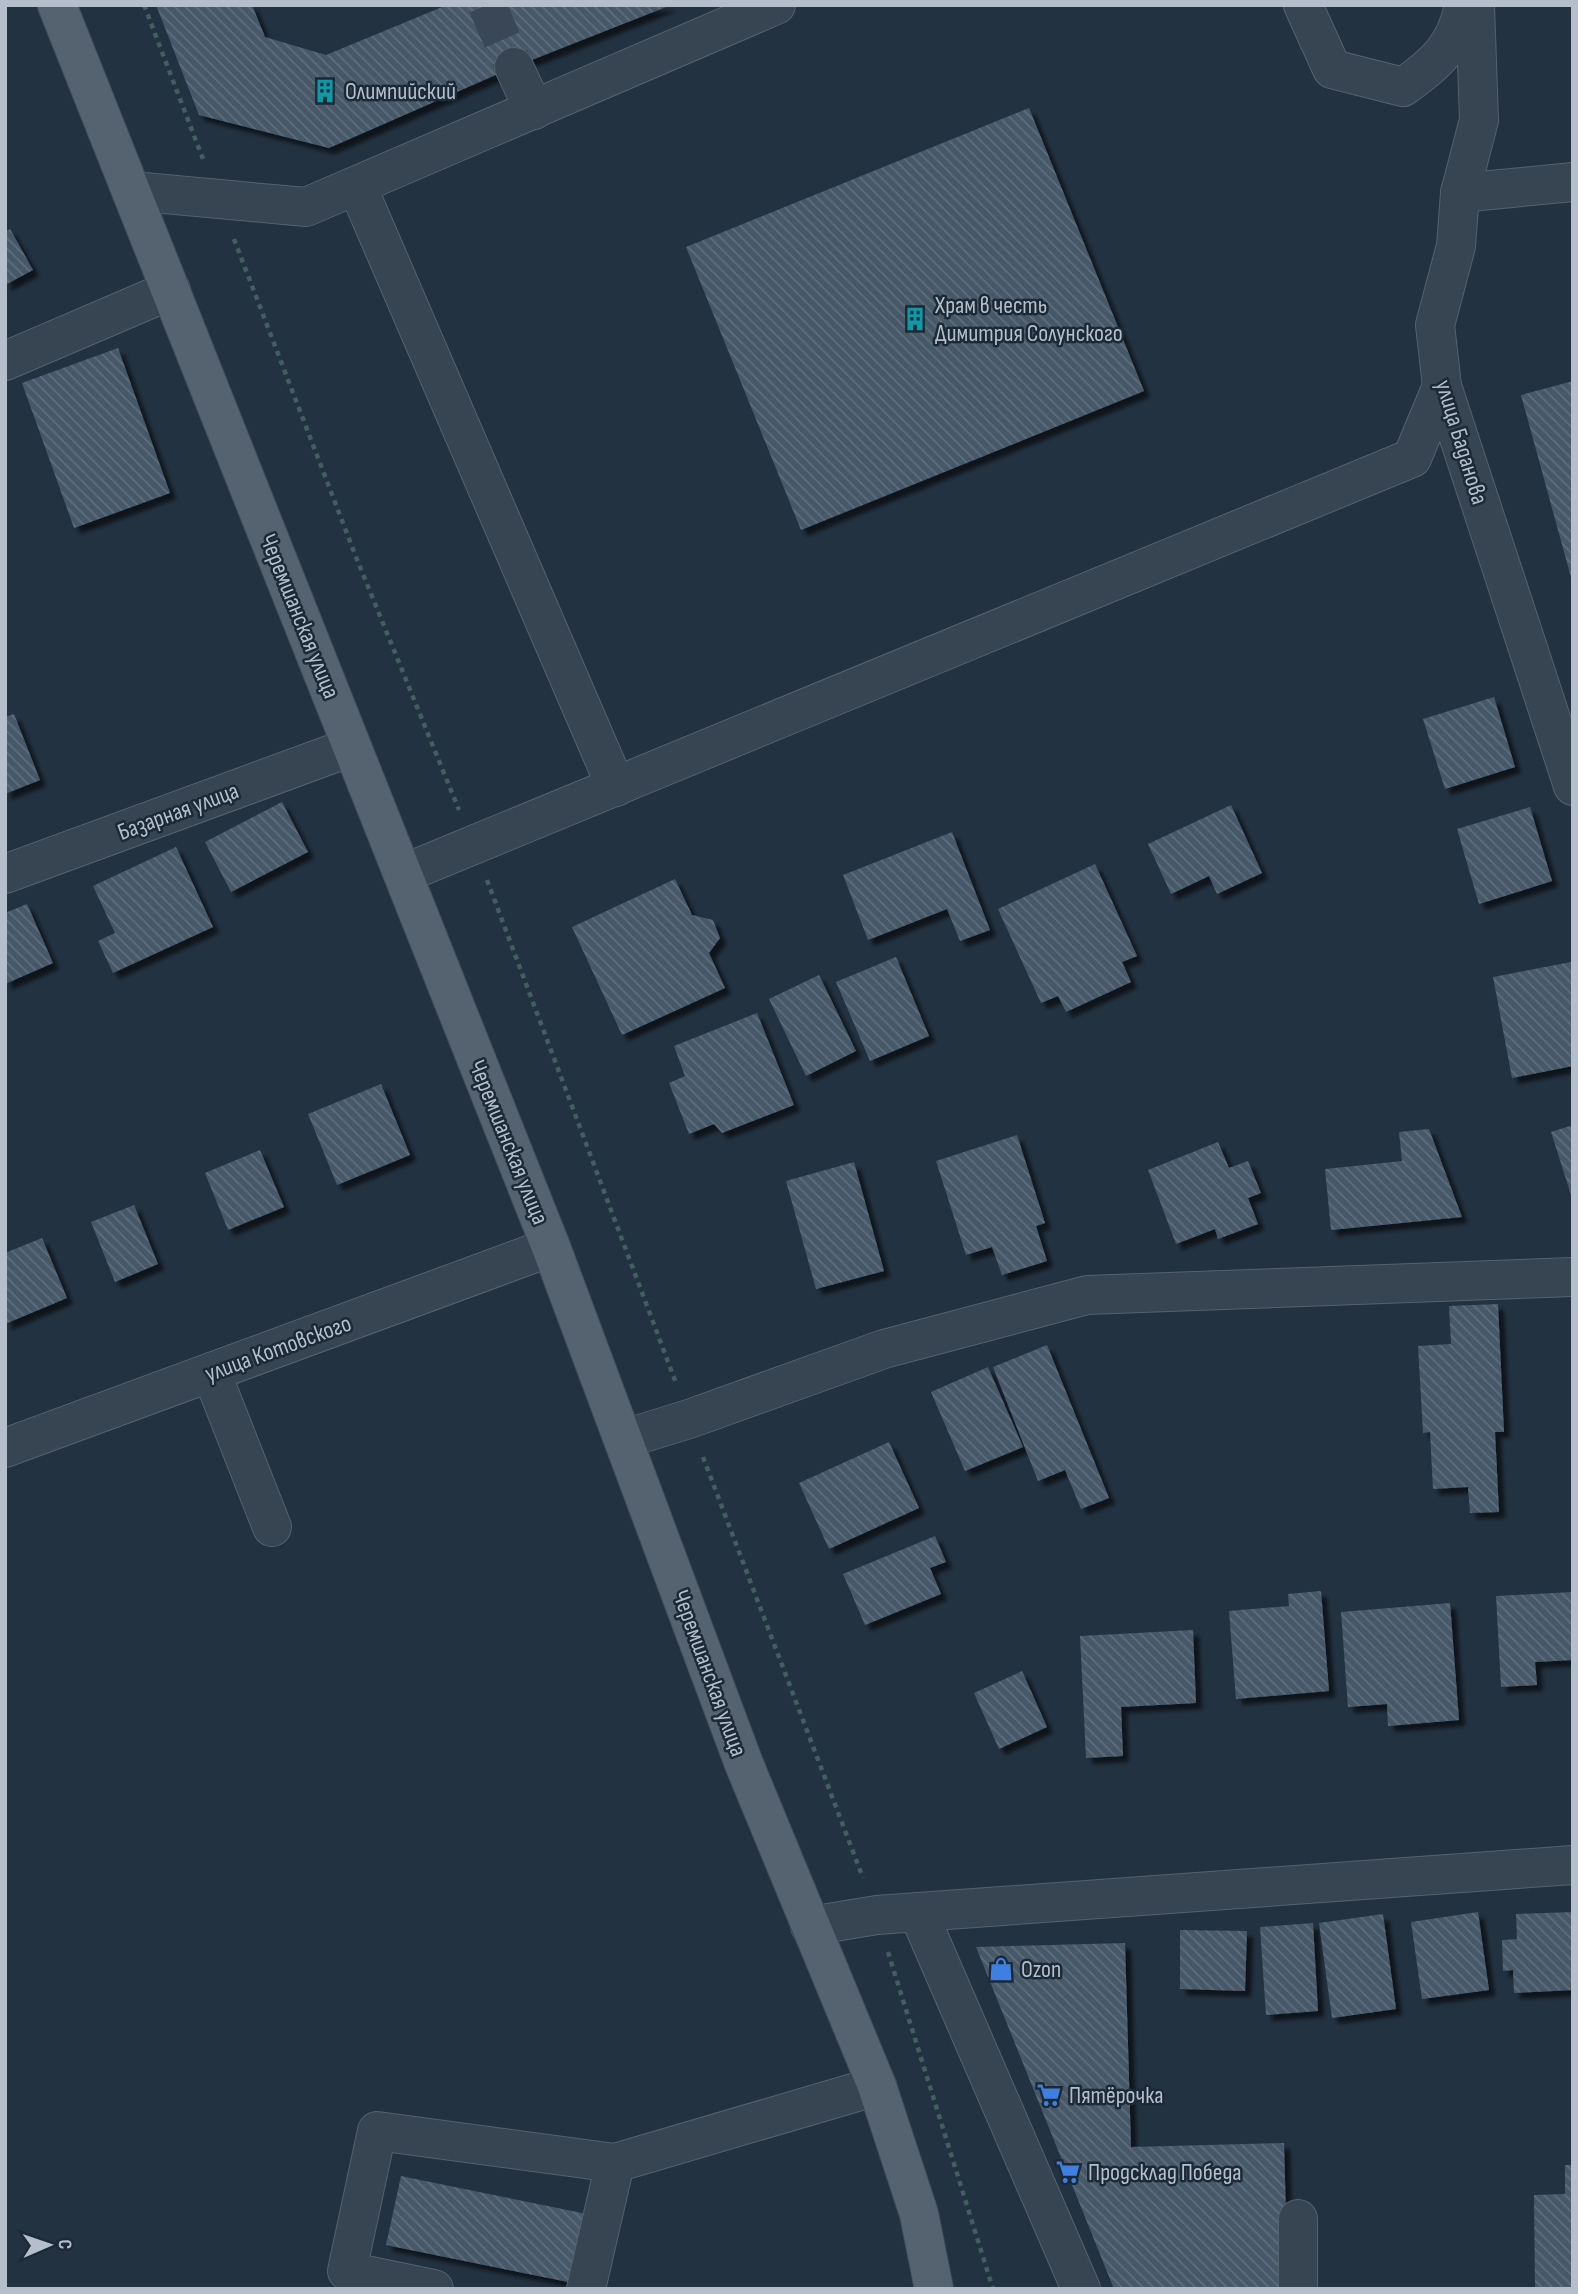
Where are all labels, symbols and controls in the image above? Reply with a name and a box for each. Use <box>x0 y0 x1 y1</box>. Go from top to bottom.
building icon: Олимпийский <box>311 77 339 105</box>
place label: Олимпийский <box>345 77 456 106</box>
place label: Храм в честь Димитрия Солунского <box>934 291 1123 348</box>
building icon: Храм в честь Димитрия Солунского <box>901 305 929 333</box>
street label: улица Баданова <box>1429 376 1494 508</box>
street label: Черемшанская улица <box>253 530 346 703</box>
street label: Базарная улица <box>114 776 243 847</box>
street label: Черемшанская улица <box>462 1056 555 1229</box>
street label: улица Котовского <box>201 1309 355 1388</box>
street label: Черемшанская улица <box>666 1586 753 1760</box>
shop icon: Ozon <box>987 1955 1015 1983</box>
place label: Ozon <box>1021 1955 1061 1984</box>
supermarket icon: Пятёрочка <box>1035 2081 1063 2109</box>
place label: Пятёрочка <box>1069 2081 1163 2110</box>
supermarket icon: Продсклад Победа <box>1054 2158 1082 2186</box>
place label: Продсклад Победа <box>1088 2158 1242 2187</box>
north arrow <box>14 2210 84 2280</box>
text: С <box>53 2239 76 2250</box>

